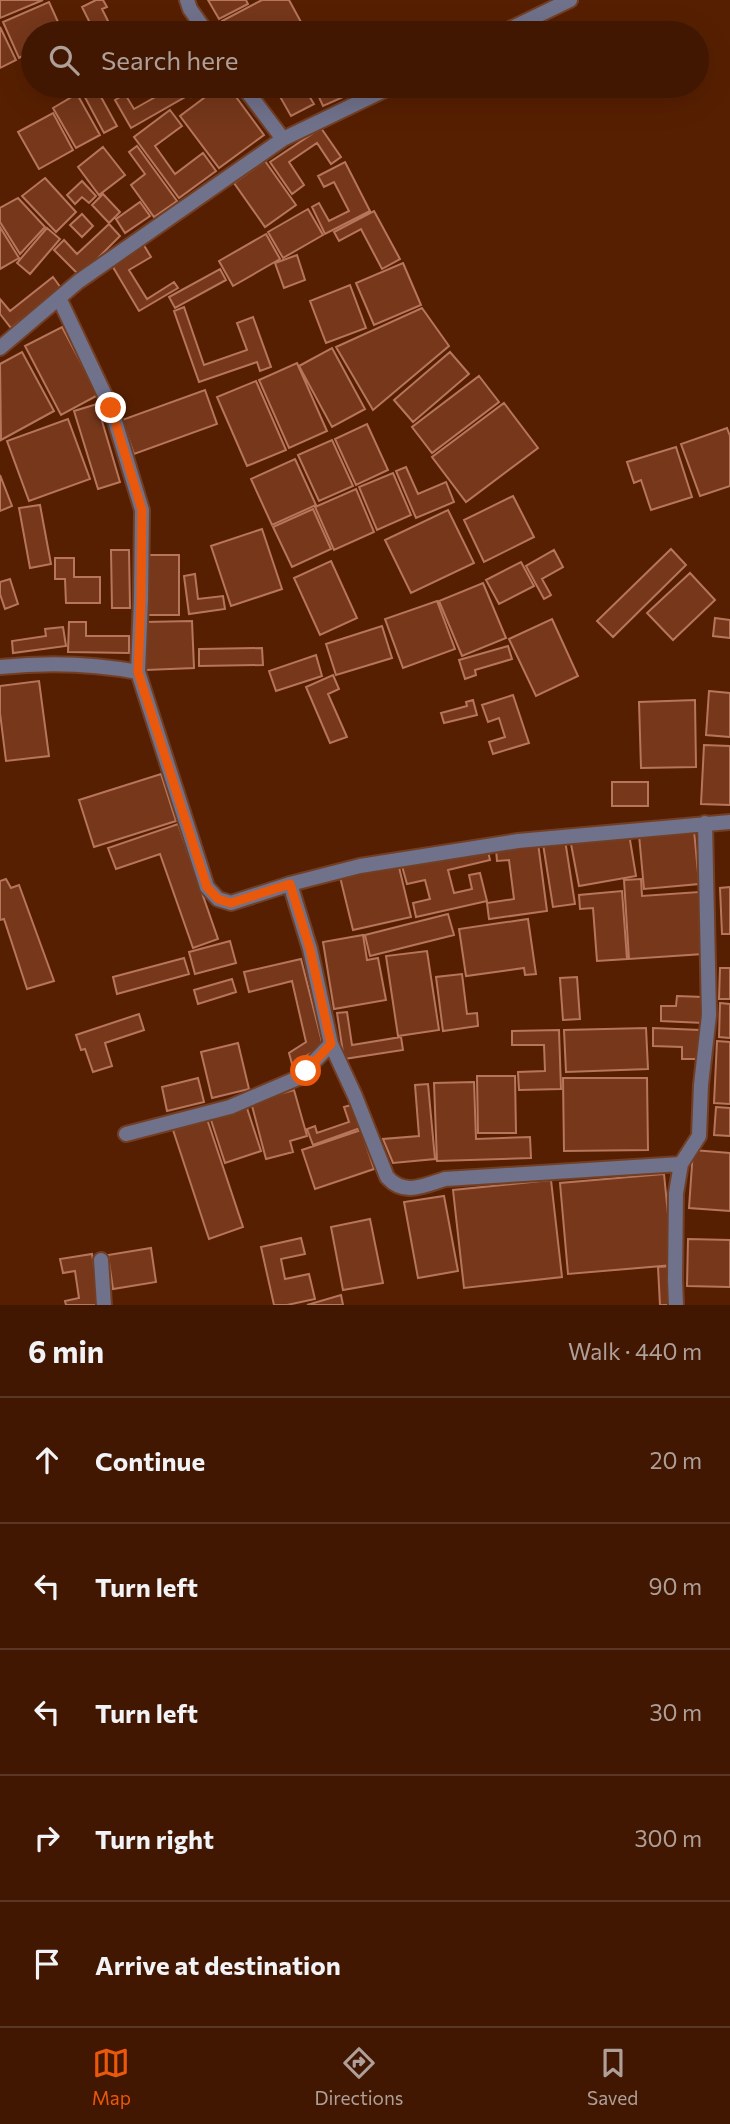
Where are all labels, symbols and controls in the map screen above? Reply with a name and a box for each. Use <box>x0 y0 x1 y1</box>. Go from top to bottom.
search box <box>21 21 709 98</box>
icon: search <box>45 41 83 79</box>
text: Search here <box>101 44 239 75</box>
route end <box>95 392 126 423</box>
route start <box>290 1055 321 1086</box>
text: 6 min <box>28 1332 104 1369</box>
text: Walk · 440 m <box>568 1337 702 1365</box>
icon: ahead <box>28 1441 66 1479</box>
text: Continue <box>95 1445 205 1476</box>
text: 20 m <box>650 1446 702 1474</box>
icon: left <box>28 1567 66 1605</box>
text: Turn left <box>95 1571 198 1602</box>
text: 90 m <box>649 1572 702 1600</box>
icon: left <box>28 1693 66 1731</box>
text: Turn left <box>95 1697 198 1728</box>
text: 30 m <box>649 1698 702 1726</box>
icon: right <box>28 1819 66 1857</box>
text: Turn right <box>95 1823 214 1854</box>
text: 300 m <box>634 1824 702 1852</box>
icon: arrive <box>28 1945 66 1983</box>
text: Arrive at destination <box>95 1949 341 1980</box>
tab: Map <box>92 2044 131 2109</box>
tab: Directions <box>314 2044 404 2109</box>
tab: Saved <box>587 2044 638 2109</box>

